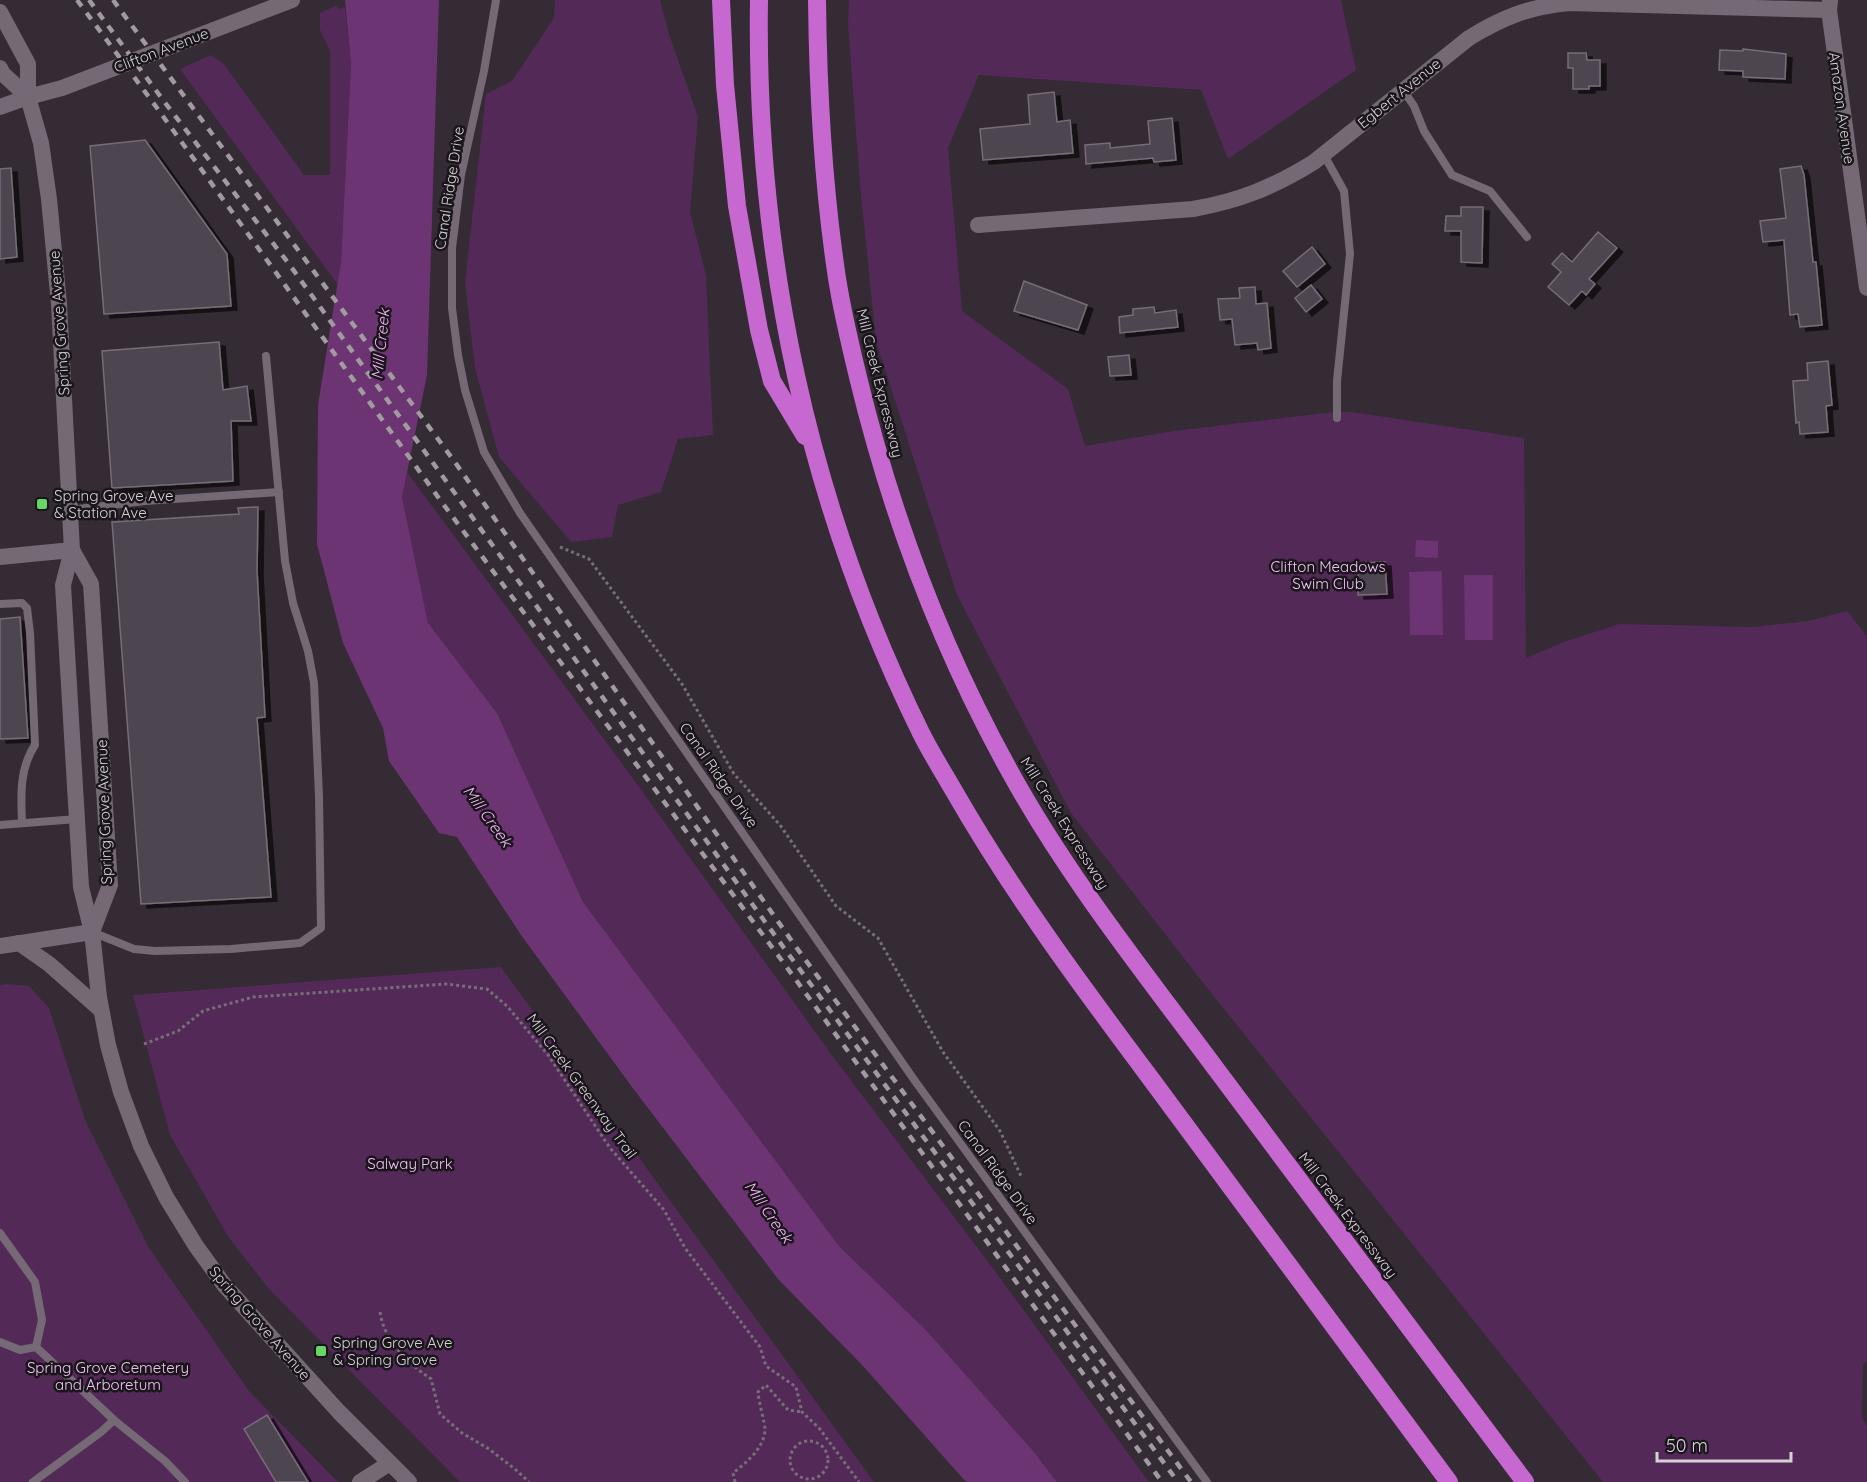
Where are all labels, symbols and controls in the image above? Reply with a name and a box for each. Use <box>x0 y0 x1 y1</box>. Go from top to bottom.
street label: Clifton Avenue <box>111 23 211 77</box>
street label: Amazon Avenue <box>1825 51 1859 165</box>
street label: Egbert Avenue <box>1354 54 1444 132</box>
street label: Canal Ridge Drive <box>430 125 468 251</box>
street label: Spring Grove Avenue <box>44 250 74 396</box>
water label: Mill Creek <box>366 306 394 380</box>
street label: Mill Creek Expressway <box>852 307 908 459</box>
place label: Spring Grove Ave & Station Ave <box>54 486 174 522</box>
marker: Spring Grove Ave & Station Ave <box>35 497 49 511</box>
park label: Clifton Meadows Swim Club <box>1270 557 1386 593</box>
street label: Canal Ridge Drive <box>676 719 762 831</box>
street label: Spring Grove Avenue <box>92 739 116 885</box>
street label: Mill Creek Expressway <box>1016 753 1114 893</box>
water label: Mill Creek <box>459 781 518 852</box>
street label: Mill Creek Greenway Trail <box>523 1010 641 1162</box>
street label: Canal Ridge Drive <box>954 1116 1042 1228</box>
street label: Mill Creek Expressway <box>1294 1148 1402 1282</box>
park label: Salway Park <box>367 1154 453 1173</box>
water label: Mill Creek <box>740 1177 798 1248</box>
street label: Spring Grove Avenue <box>205 1262 315 1384</box>
place label: Spring Grove Ave & Spring Grove <box>333 1333 453 1369</box>
marker: Spring Grove Ave & Spring Grove <box>314 1344 328 1358</box>
park label: Spring Grove Cemetery and Arboretum <box>27 1358 189 1394</box>
scale bar <box>1657 1425 1790 1463</box>
text: 50 m <box>1666 1434 1708 1457</box>

